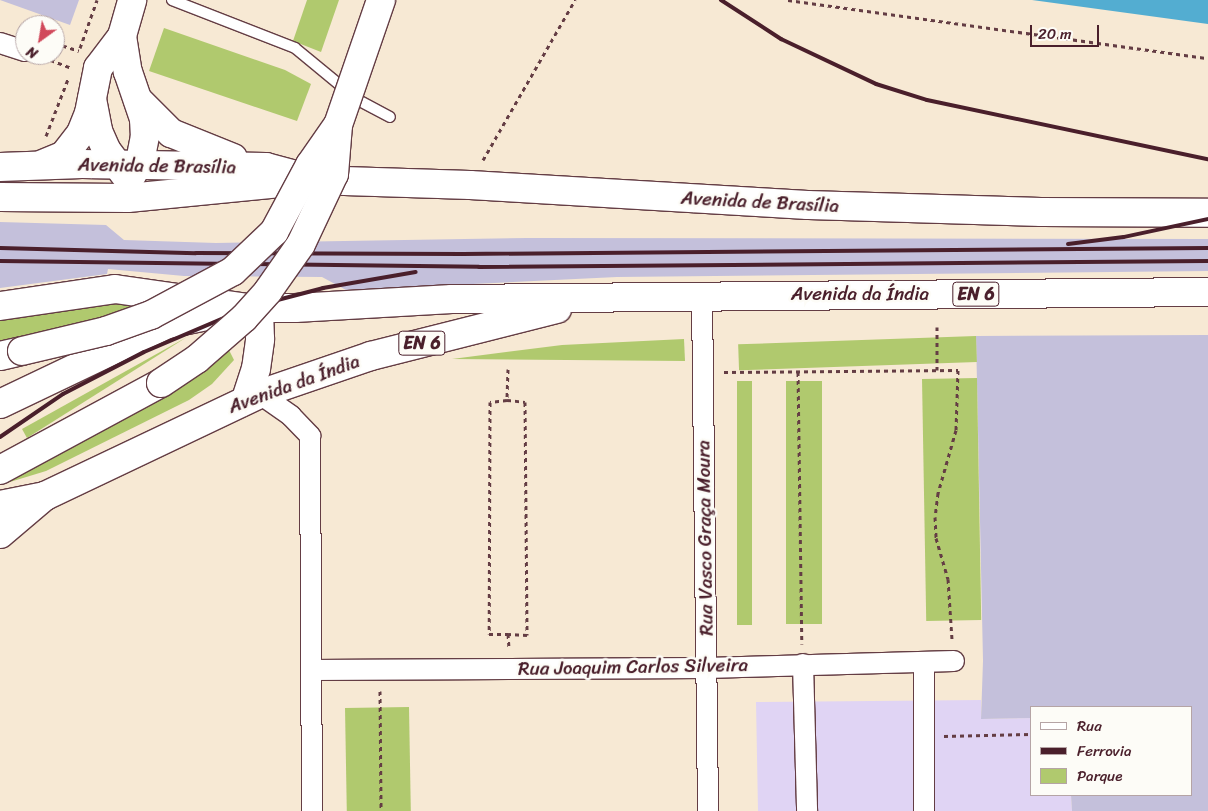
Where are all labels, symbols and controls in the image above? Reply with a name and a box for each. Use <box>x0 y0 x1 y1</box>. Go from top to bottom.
north arrow <box>15 15 65 65</box>
scale bar <box>1033 15 1102 47</box>
text: 20 m <box>1038 21 1072 47</box>
text: N <box>22 39 43 65</box>
street label: Avenida de Brasília <box>77 153 237 179</box>
street label: Avenida de Brasília <box>680 186 840 218</box>
road number: EN 6 <box>952 278 1000 310</box>
street label: Avenida da Índia <box>791 283 929 305</box>
road number: EN 6 <box>398 328 446 358</box>
street label: Avenida da Índia <box>225 350 363 418</box>
street label: Rua Vasco Graça Moura <box>692 441 718 635</box>
street label: Rua Joaquim Carlos Silveira <box>518 654 748 680</box>
legend <box>1030 706 1193 796</box>
text: Rua <box>1077 713 1102 739</box>
text: Ferrovia <box>1077 738 1131 764</box>
text: Parque <box>1077 763 1122 789</box>

